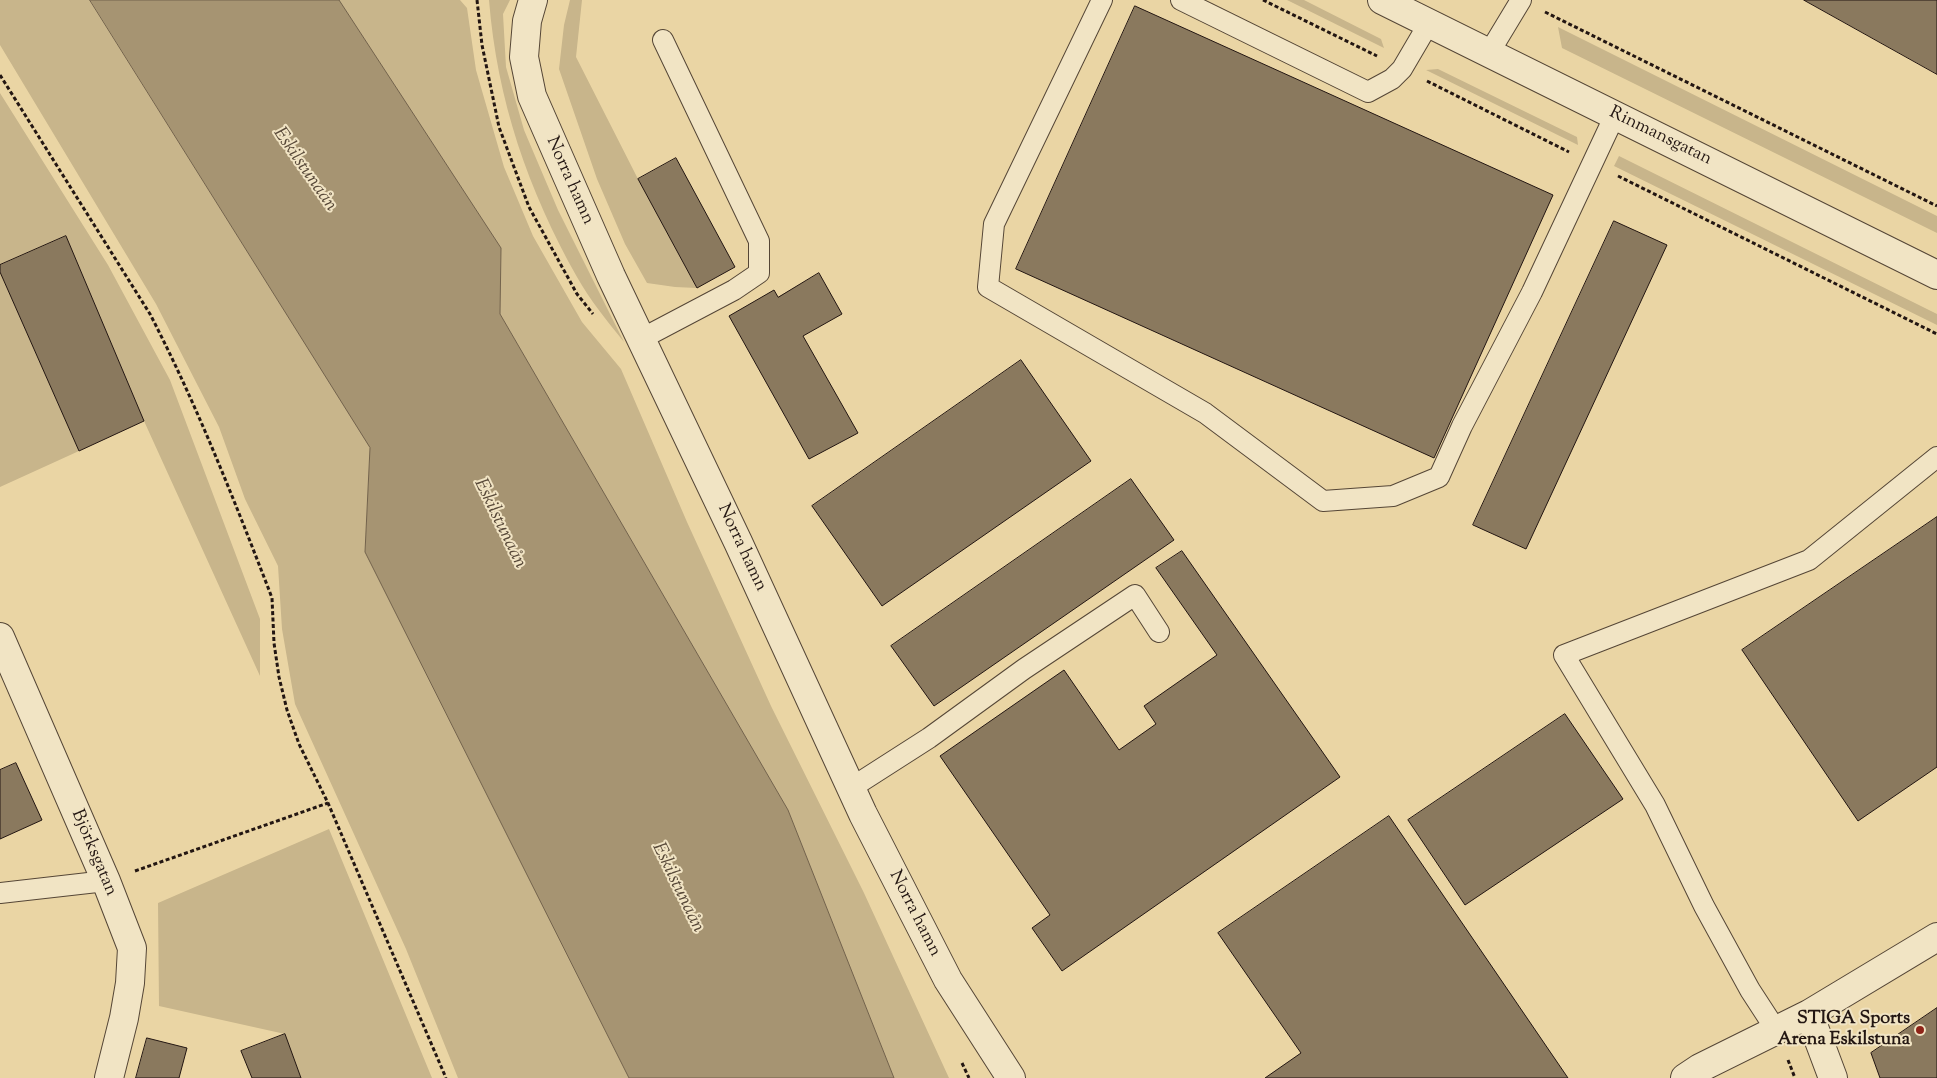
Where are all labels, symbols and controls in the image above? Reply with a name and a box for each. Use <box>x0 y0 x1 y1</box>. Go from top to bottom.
street label: Rinmansgatan <box>1605 103 1715 171</box>
water label: Eskilstunaån <box>267 124 341 216</box>
street label: Norra hamn <box>540 134 598 228</box>
water label: Eskilstunaån <box>467 475 531 573</box>
street label: Norra hamn <box>711 501 771 595</box>
street label: Björksgatan <box>65 807 121 899</box>
water label: Eskilstunaån <box>645 839 709 937</box>
street label: Norra hamn <box>883 867 945 961</box>
place label: STIGA Sports Arena Eskilstuna <box>1777 1009 1910 1052</box>
marker: STIGA Sports Arena Eskilstuna <box>1914 1024 1926 1036</box>

